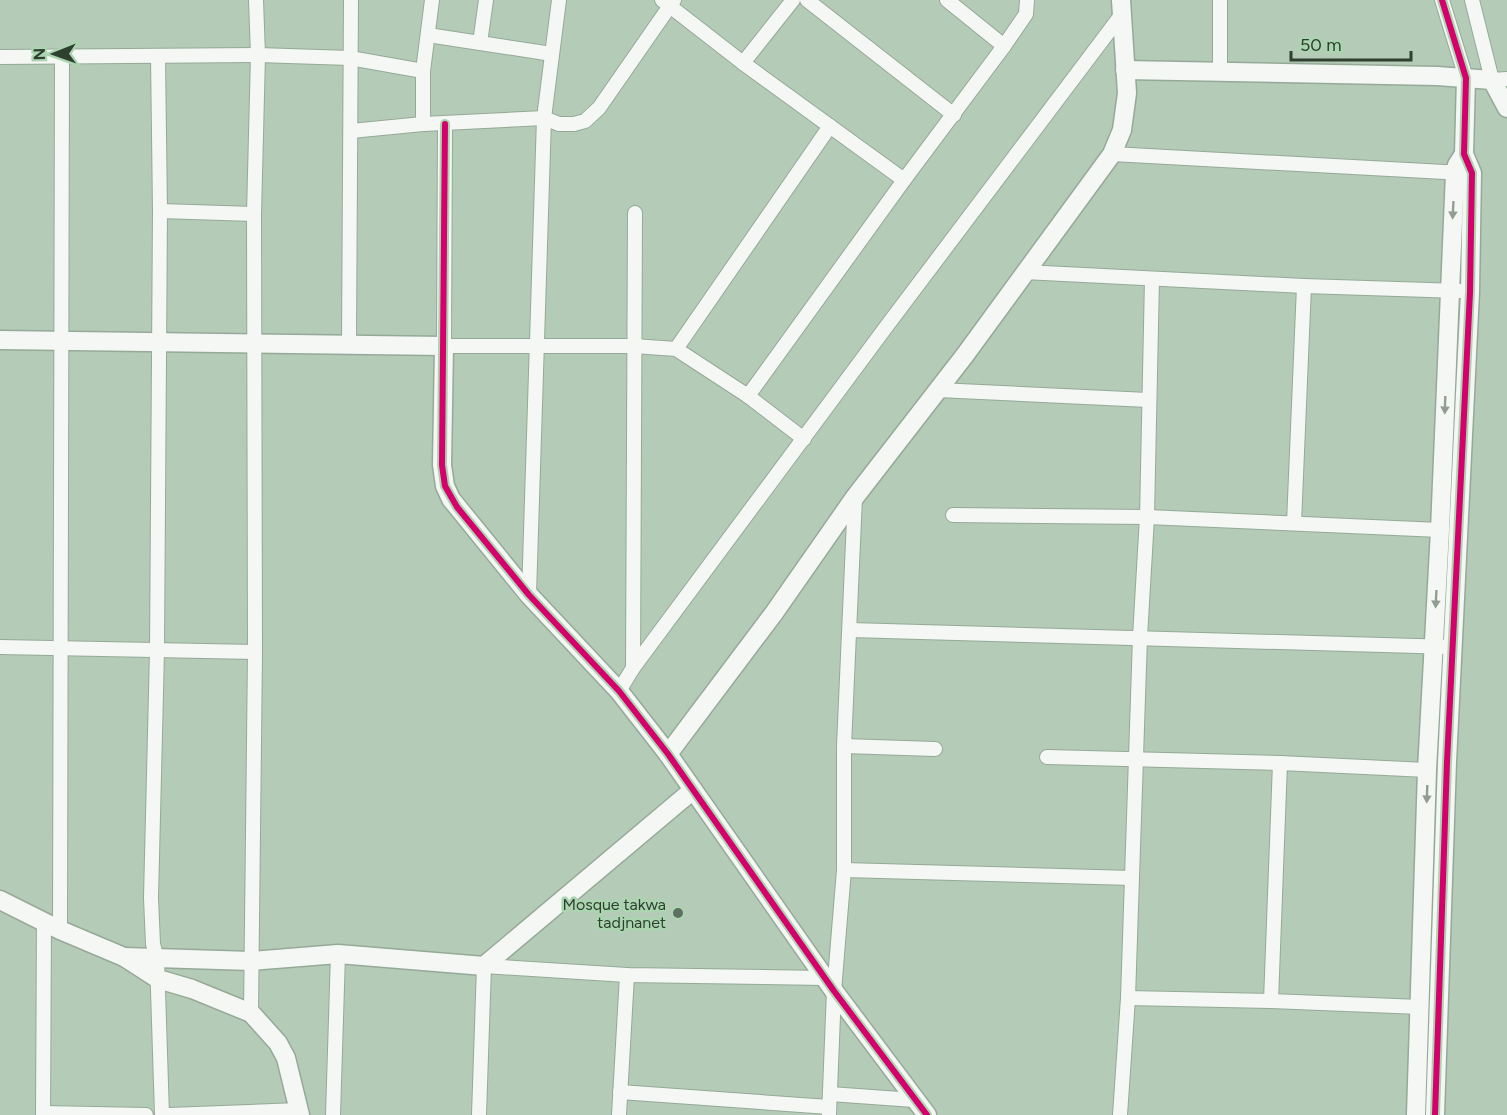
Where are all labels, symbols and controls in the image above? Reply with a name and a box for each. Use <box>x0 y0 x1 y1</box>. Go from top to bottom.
north arrow <box>24 24 84 84</box>
scale bar <box>1291 24 1411 62</box>
text: 50 m <box>1300 34 1342 56</box>
text: N <box>30 48 49 61</box>
one-way arrow <box>1448 200 1458 219</box>
one-way arrow <box>1440 395 1449 414</box>
one-way arrow <box>1431 590 1440 609</box>
one-way arrow <box>1422 785 1431 804</box>
place label: Mosque takwa tadjnanet <box>562 895 666 932</box>
marker: Mosque takwa tadjnanet <box>671 906 685 920</box>

